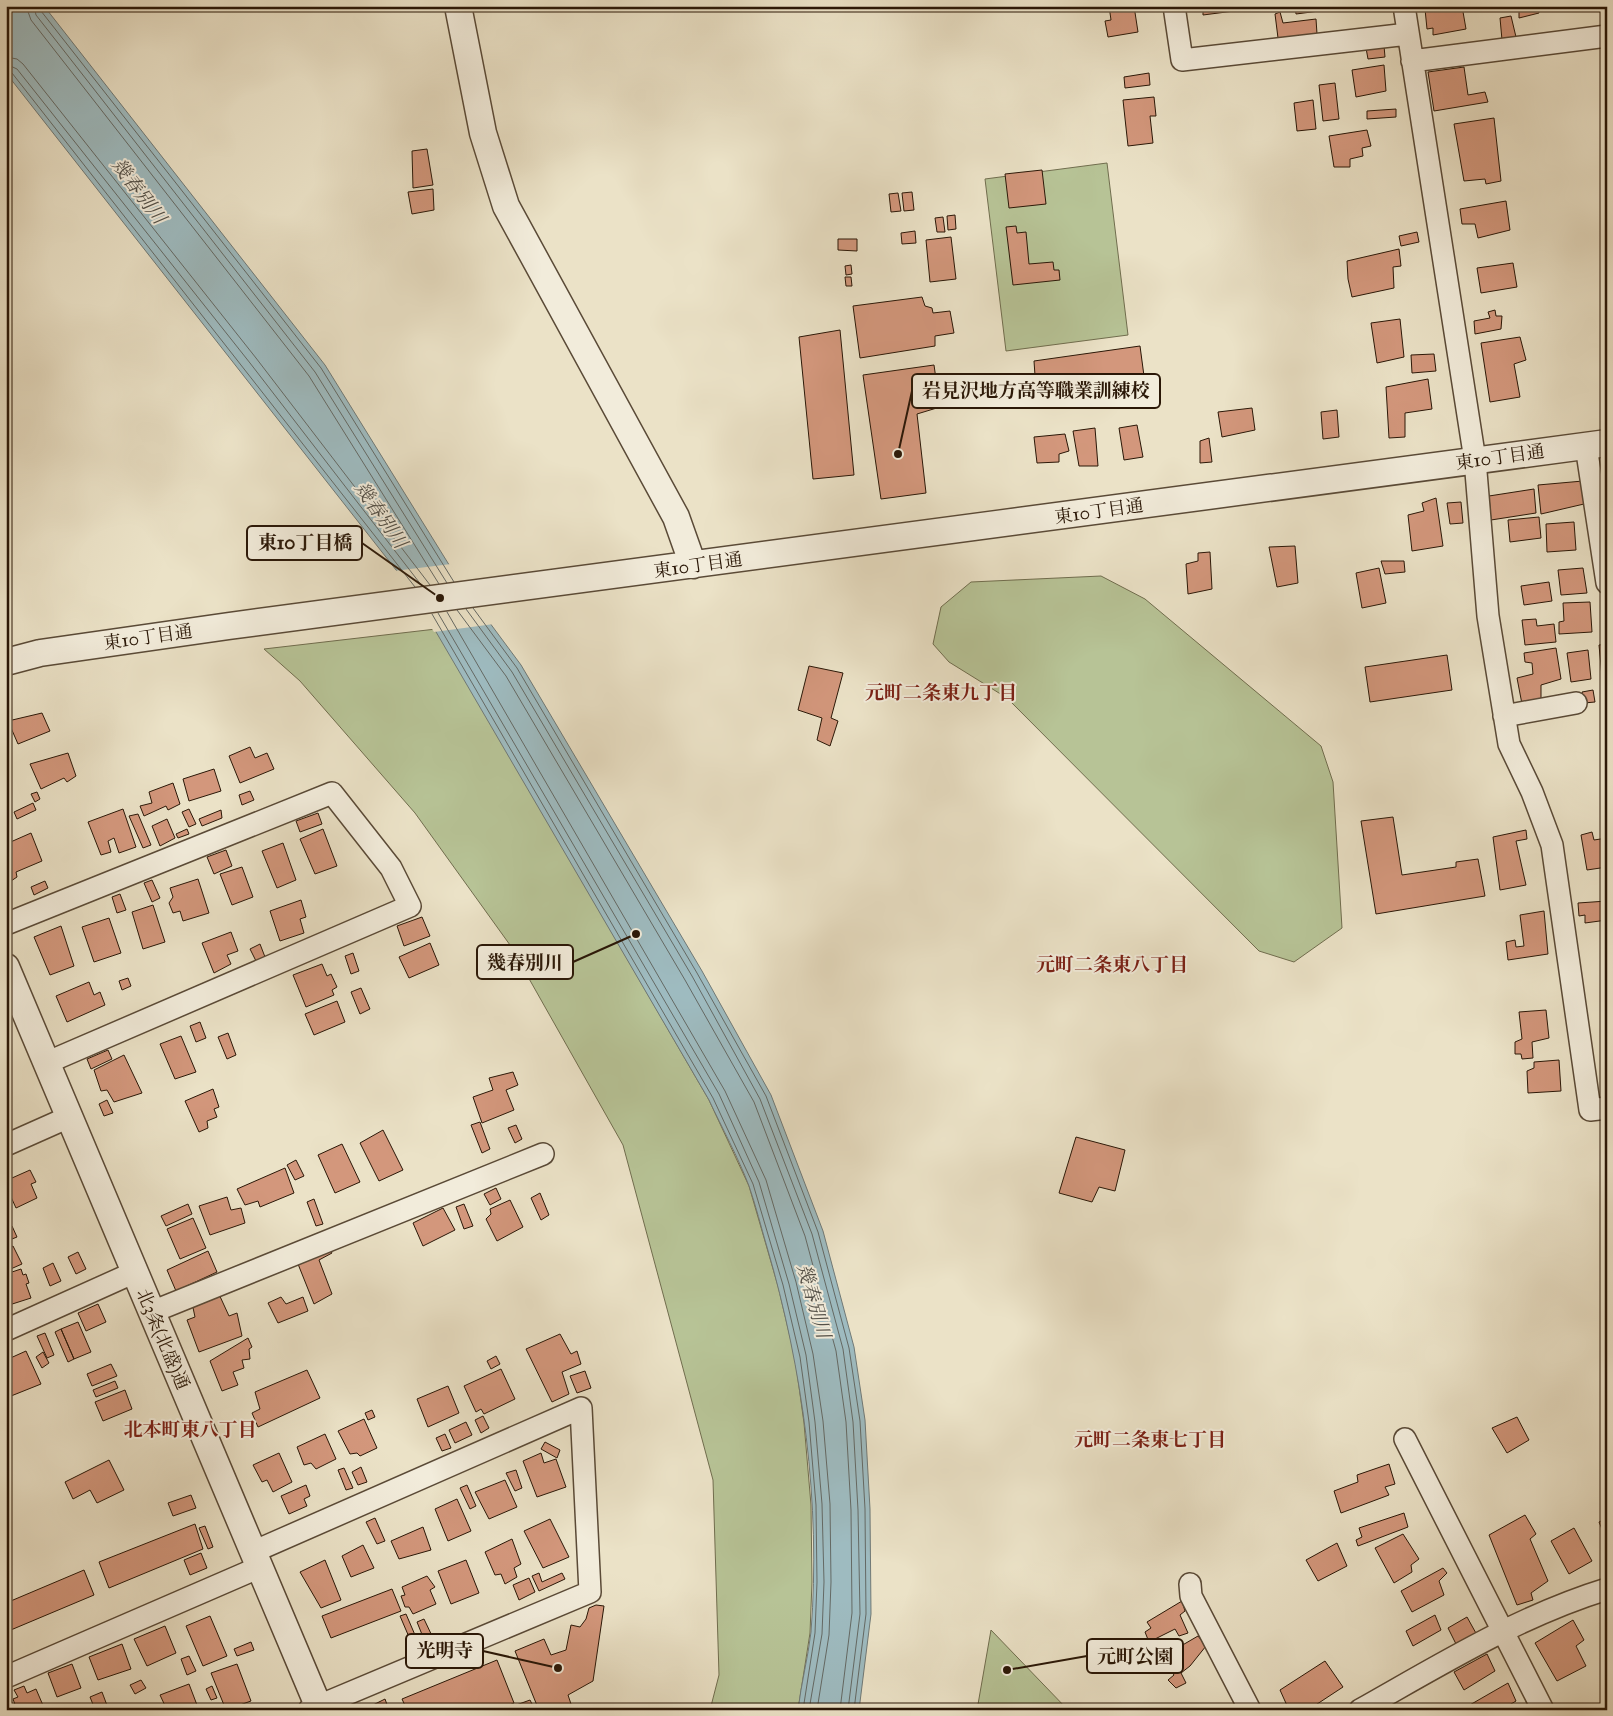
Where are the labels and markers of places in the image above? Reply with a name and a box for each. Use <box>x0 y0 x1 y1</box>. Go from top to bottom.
callout: 岩見沢地方高等職業訓練校 <box>912 374 1160 408</box>
callout: 東10丁目橋 <box>247 526 362 560</box>
callout: 幾春別川 <box>477 945 573 979</box>
callout: 光明寺 <box>406 1634 483 1668</box>
callout: 元町公園 <box>1087 1639 1183 1673</box>

